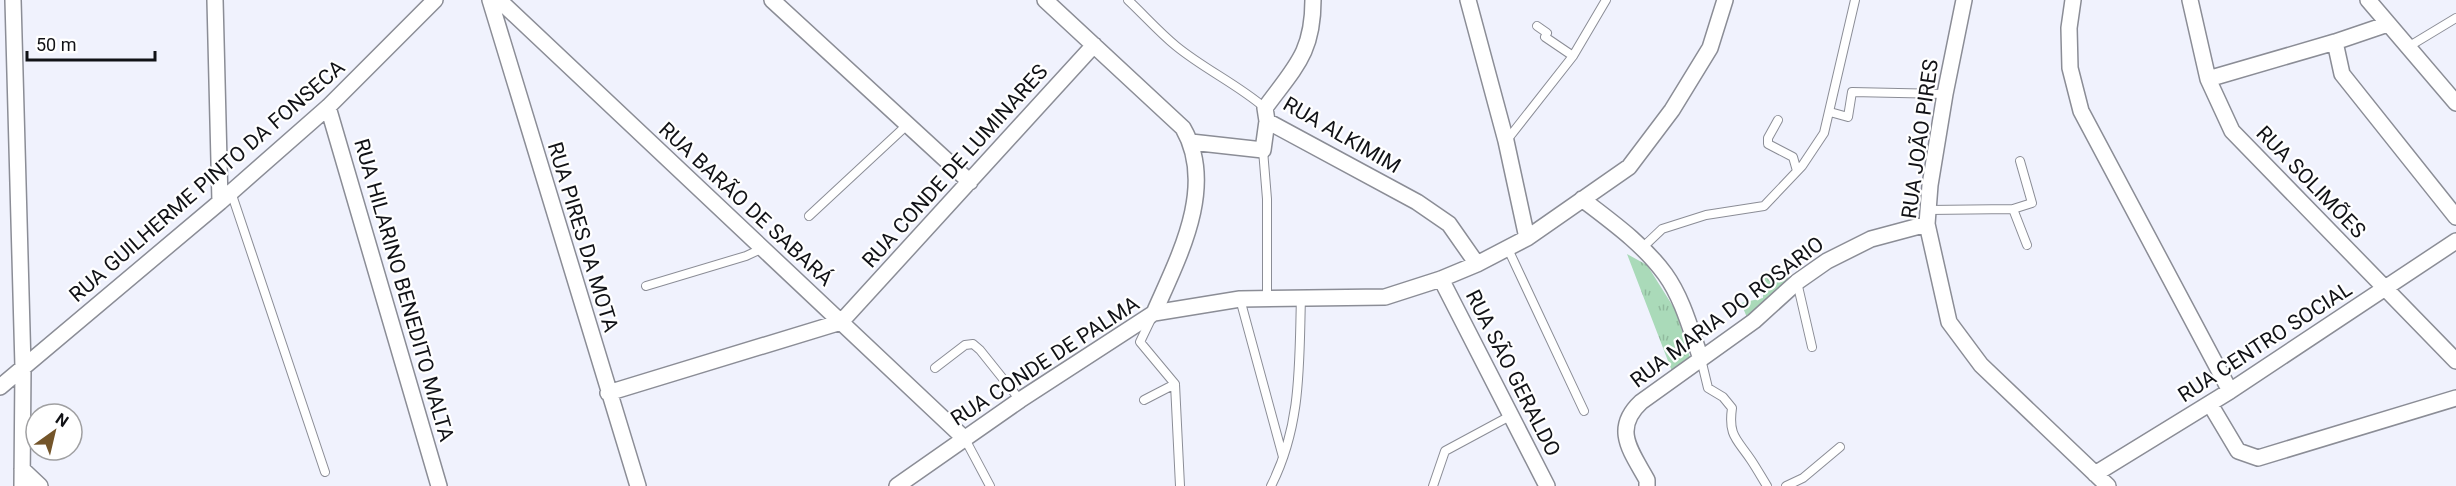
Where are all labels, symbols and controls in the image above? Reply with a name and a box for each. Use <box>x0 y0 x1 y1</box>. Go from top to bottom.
scale bar <box>27 24 154 62</box>
text: 50 m <box>36 34 76 55</box>
street label: RUA GUILHERME PINTO DA FONSECA <box>65 55 350 307</box>
street label: RUA JOÃO PIRES <box>1897 58 1943 220</box>
street label: RUA CONDE DE LUMINARES <box>857 60 1053 272</box>
street label: RUA ALKIMIM <box>1279 92 1405 178</box>
street label: RUA BARÃO DE SABARÁ <box>654 117 838 291</box>
street label: RUA SOLIMÕES <box>2252 121 2370 243</box>
street label: RUA HILARINO BENEDITO MALTA <box>349 136 459 444</box>
street label: RUA PIRES DA MOTA <box>543 139 623 335</box>
street label: RUA MARIA DO ROSARIO <box>1626 232 1828 392</box>
street label: RUA CENTRO SOCIAL <box>2174 277 2356 407</box>
street label: RUA SÃO GERALDO <box>1461 286 1565 460</box>
street label: RUA CONDE DE PALMA <box>947 291 1144 431</box>
north arrow <box>24 402 84 462</box>
text: N <box>52 409 72 431</box>

